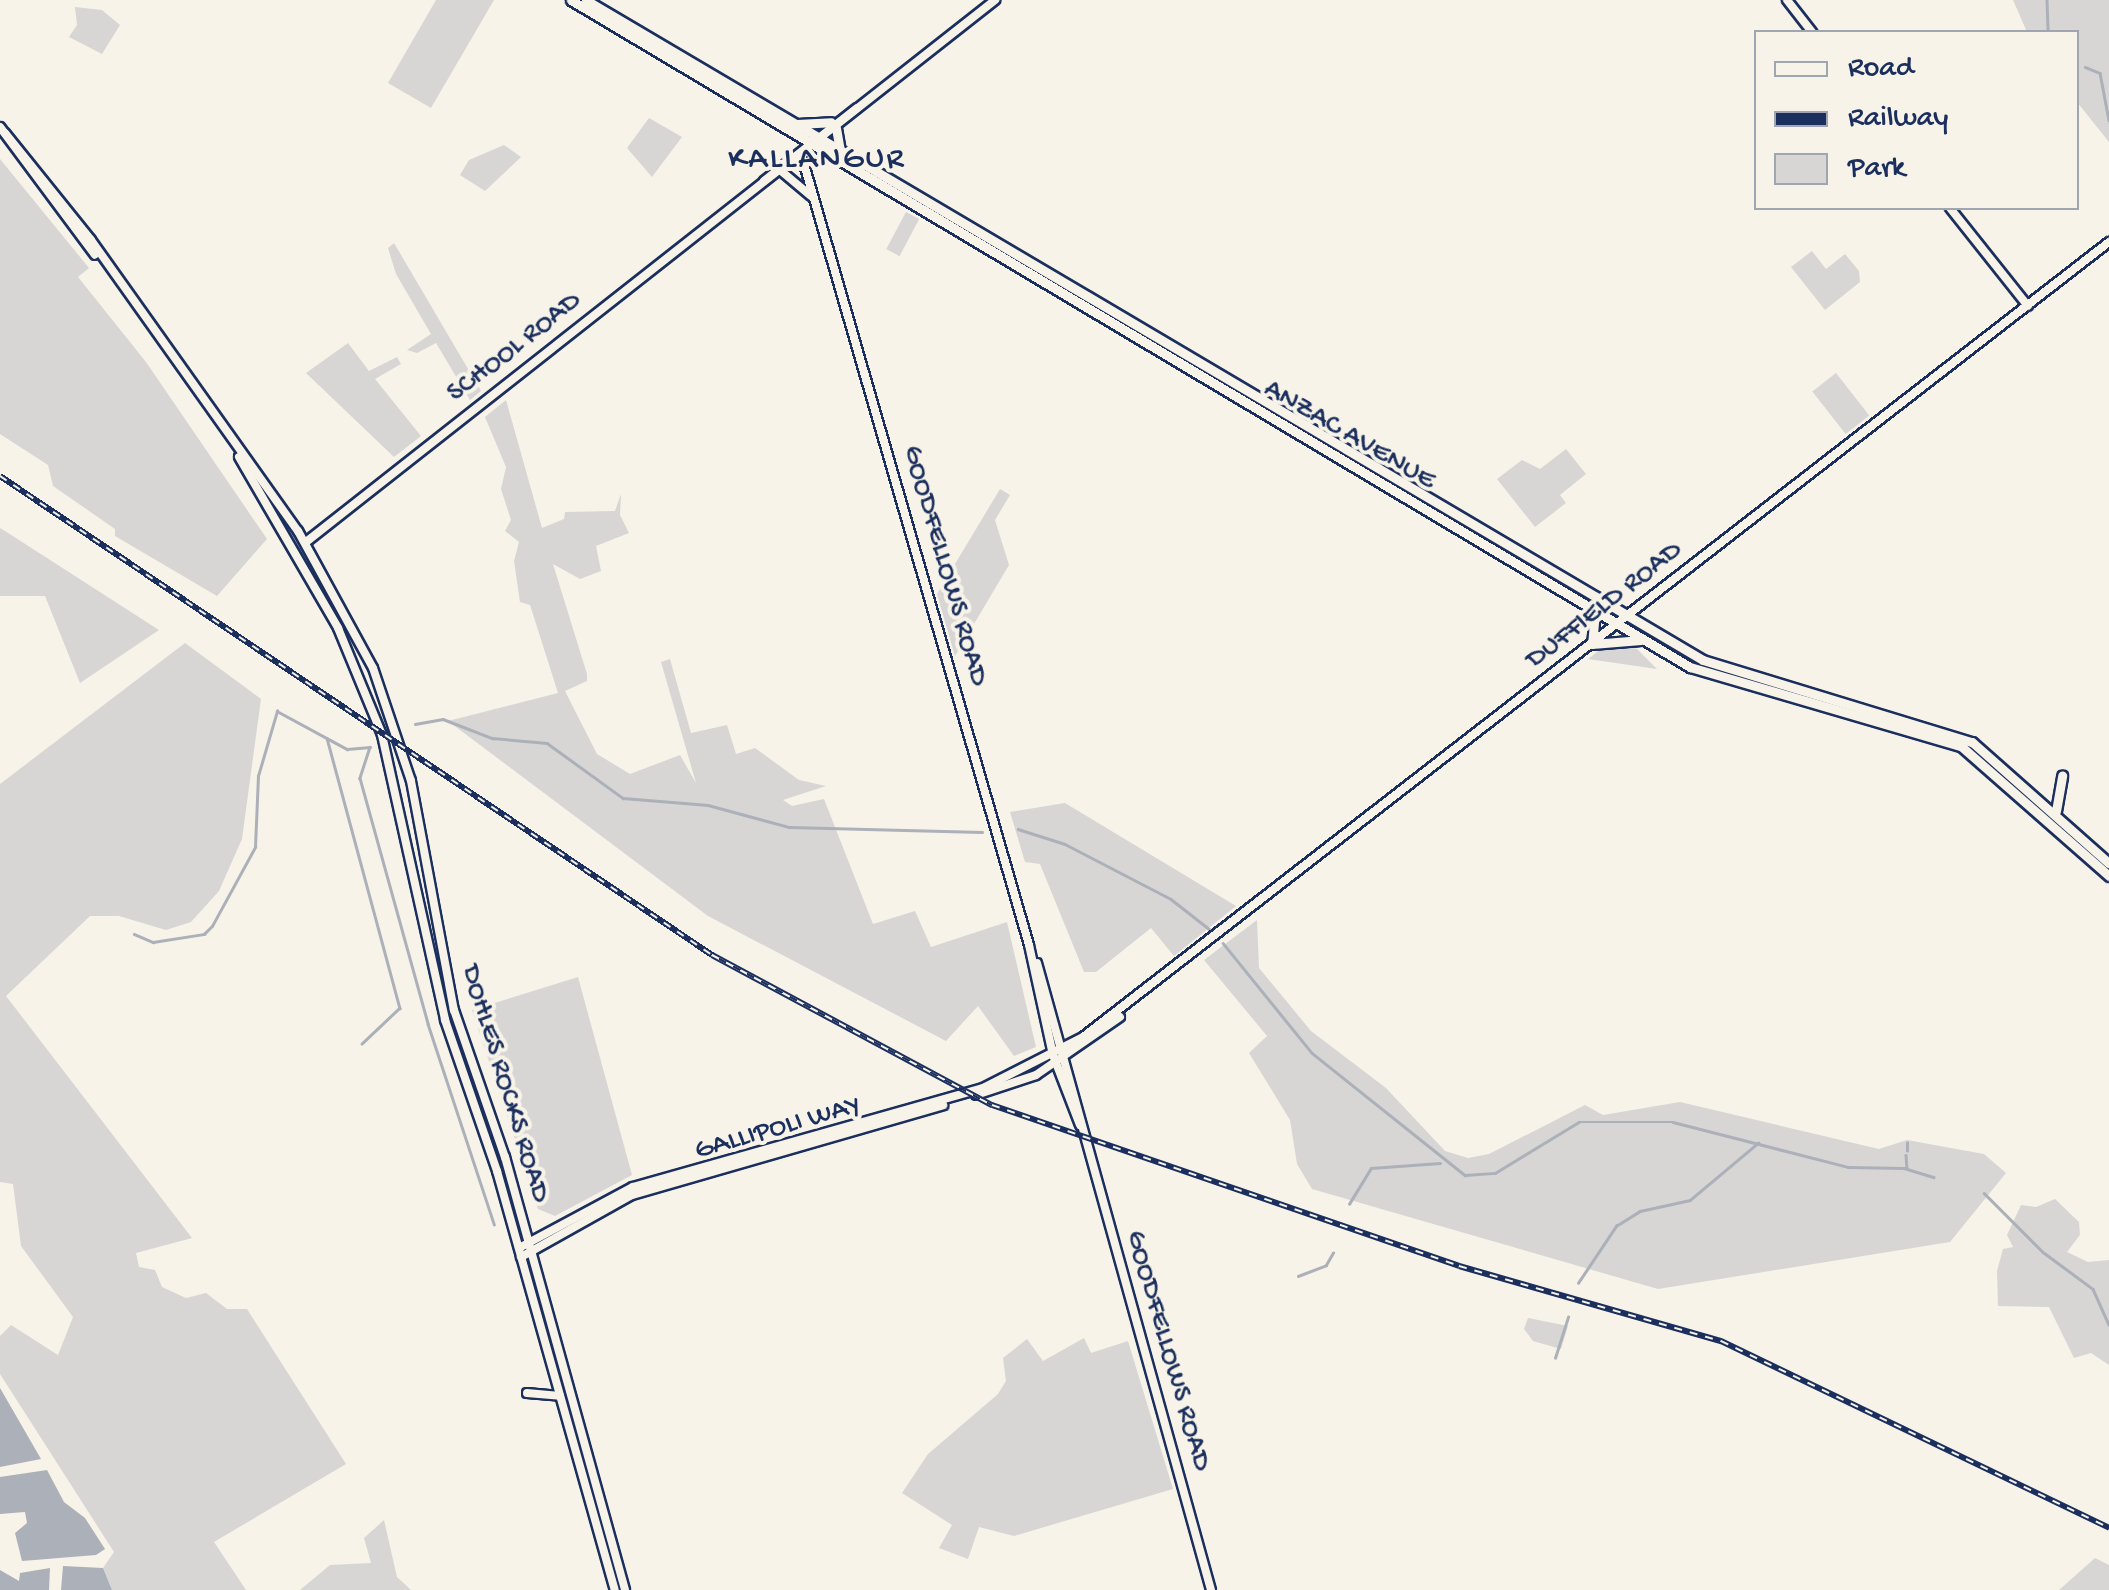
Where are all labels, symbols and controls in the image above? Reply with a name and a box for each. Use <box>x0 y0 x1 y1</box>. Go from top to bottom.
legend <box>1754 30 2079 210</box>
text: Road <box>1848 52 1914 87</box>
text: Railway <box>1848 102 1948 137</box>
district label: KALLANGUR <box>728 141 906 179</box>
text: Park <box>1848 152 1905 187</box>
street label: SCHOOL ROAD <box>441 285 589 411</box>
street label: ANZAC AVENUE <box>1257 373 1441 499</box>
street label: GOODFELLOWS ROAD <box>894 442 994 690</box>
street label: DUFFIELD ROAD <box>1520 535 1690 677</box>
street label: DOHLES ROCKS ROAD <box>452 961 556 1207</box>
street label: GALLIPOLI WAY <box>691 1089 865 1169</box>
street label: GOODFELLOWS ROAD <box>1117 1227 1217 1475</box>

